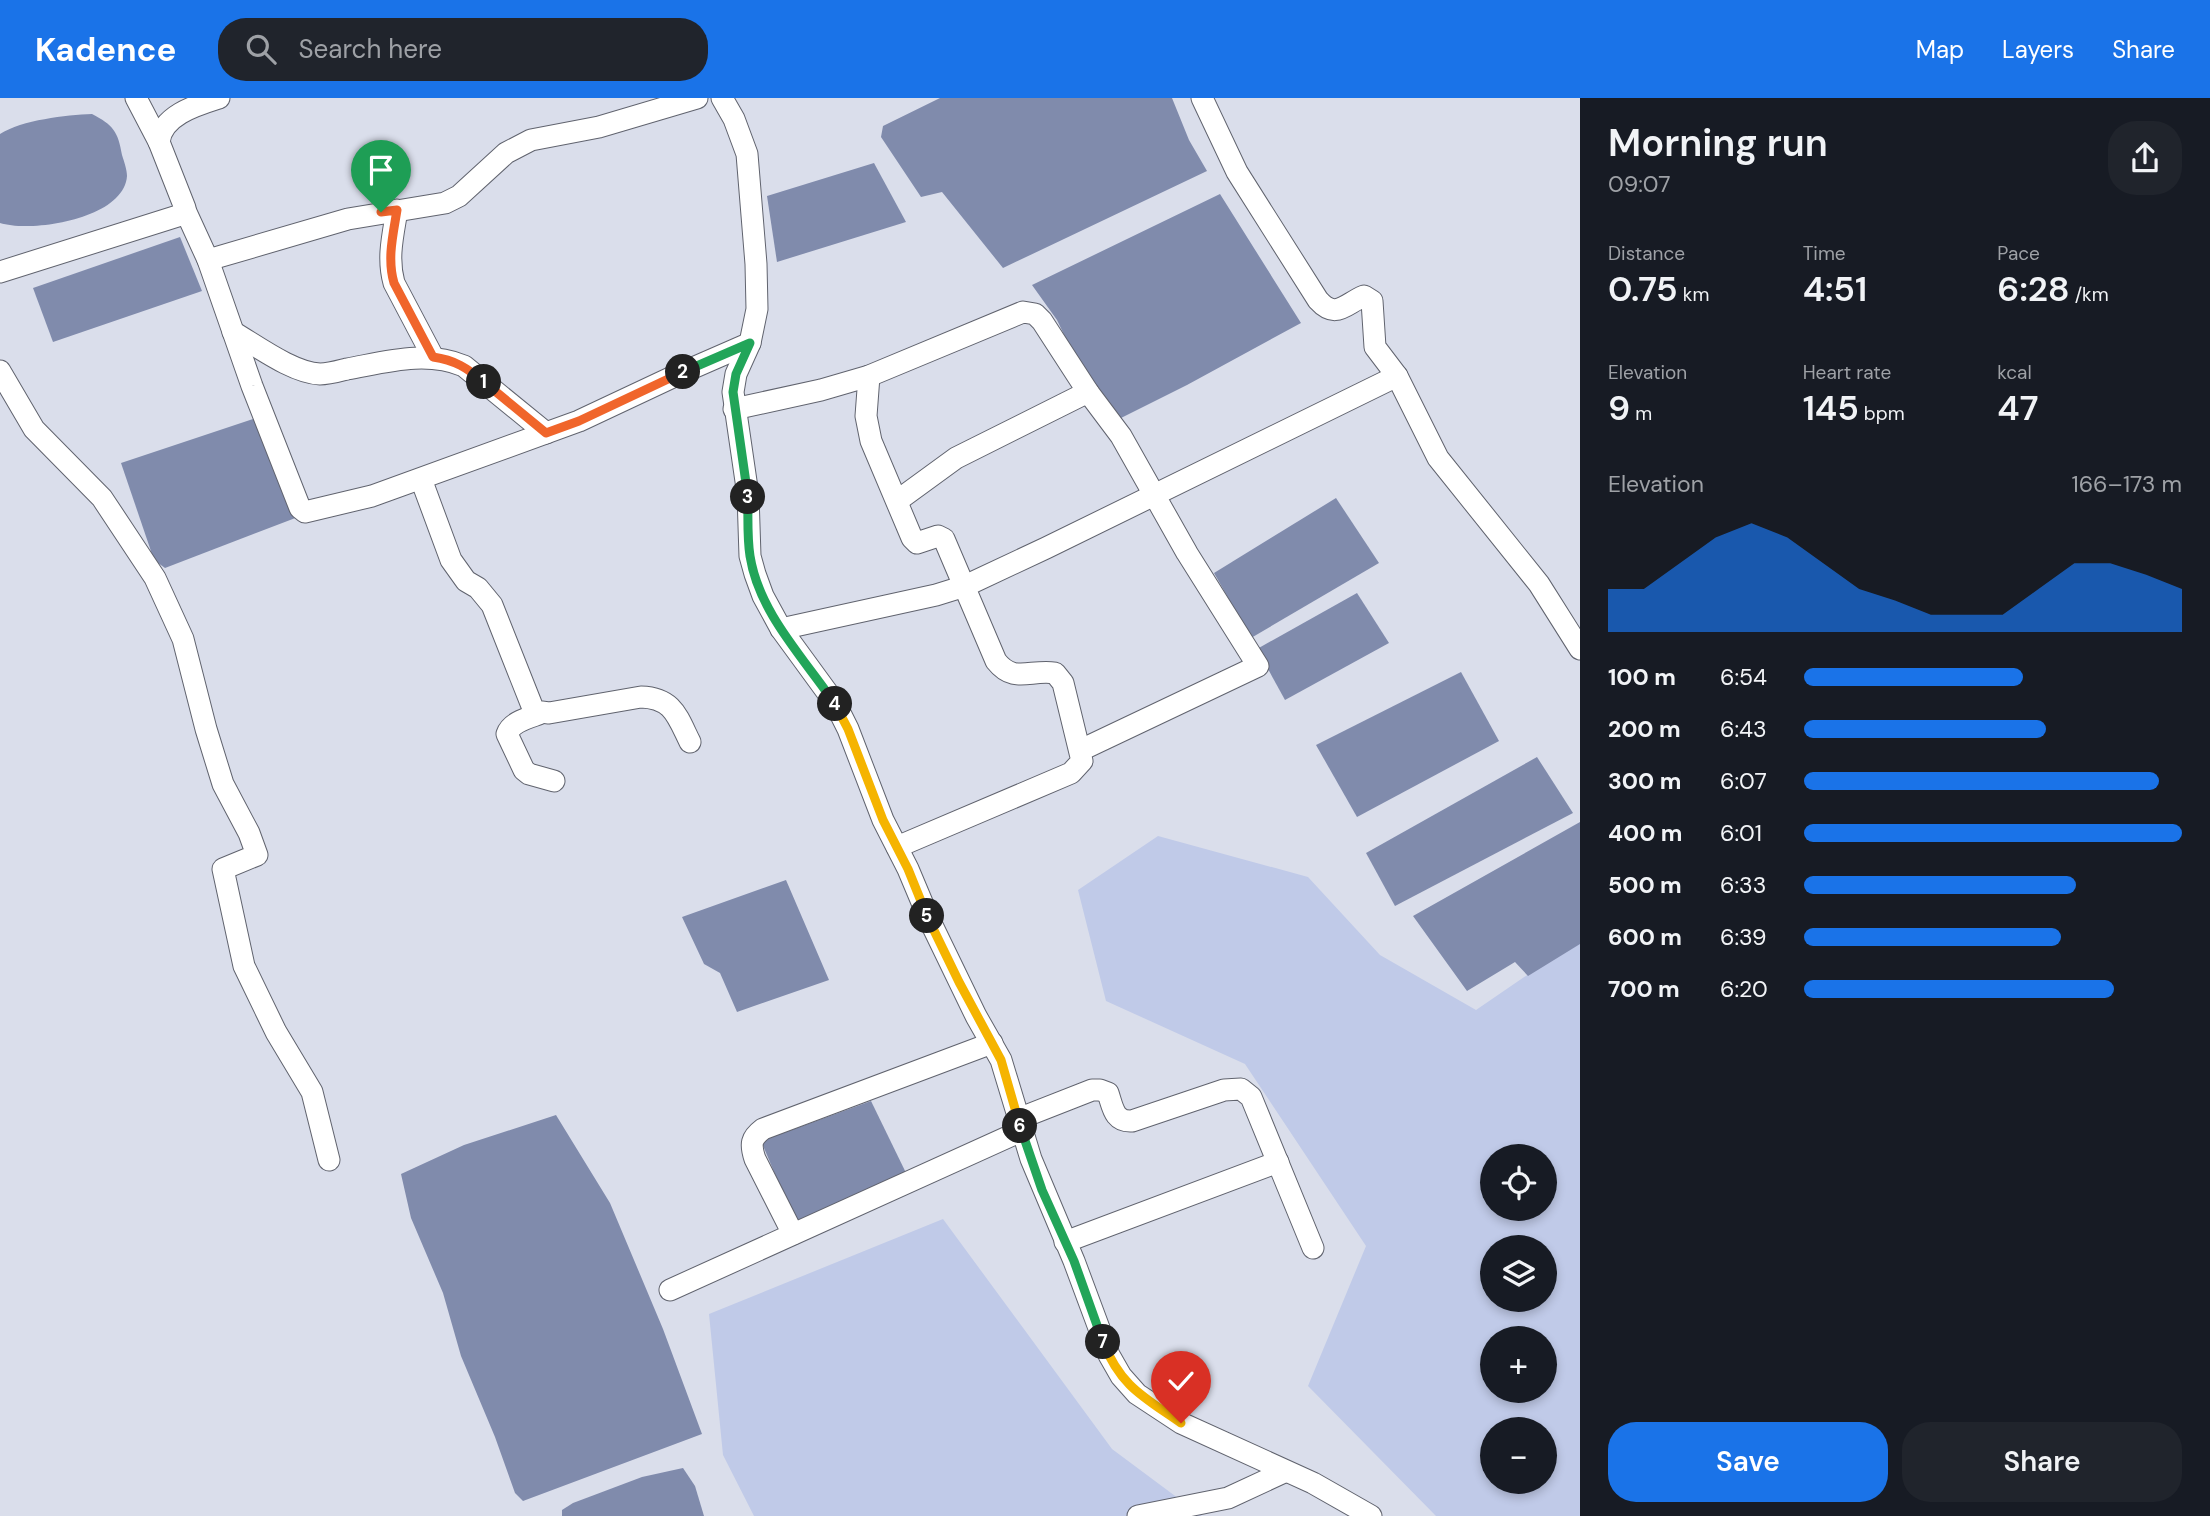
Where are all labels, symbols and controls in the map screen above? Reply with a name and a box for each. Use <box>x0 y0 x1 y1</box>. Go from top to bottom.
search box <box>218 18 708 81</box>
text: Kadence <box>35 28 176 71</box>
icon: search <box>242 30 280 68</box>
text: Search here <box>298 32 442 66</box>
text: Map <box>1916 34 1964 65</box>
text: Layers <box>2002 34 2074 65</box>
text: Share <box>2112 34 2175 65</box>
text: Morning run <box>1608 118 1828 168</box>
button: share <box>2108 121 2182 195</box>
pin <box>351 140 411 212</box>
icon: arrive <box>362 151 400 189</box>
text: 09:07 <box>1608 169 1671 199</box>
text: Distance <box>1608 241 1685 266</box>
text: Time <box>1803 241 1846 266</box>
text: Pace <box>1997 241 2040 266</box>
text: 0.75 <box>1608 266 1678 312</box>
text: 4:51 <box>1803 266 1867 312</box>
text: 6:28 <box>1997 266 2070 312</box>
text: km <box>1678 282 1709 307</box>
text: /km <box>2070 282 2109 307</box>
pin: 2 <box>666 354 700 390</box>
text: 2 <box>677 359 688 384</box>
text: Elevation <box>1608 360 1687 385</box>
text: Heart rate <box>1803 360 1891 385</box>
text: kcal <box>1997 360 2032 385</box>
pin: 1 <box>466 364 502 400</box>
text: 1 <box>480 369 487 394</box>
text: 9 <box>1608 385 1630 431</box>
text: 145 <box>1803 385 1859 431</box>
text: 47 <box>1997 385 2038 431</box>
text: m <box>1630 401 1652 426</box>
text: bpm <box>1859 401 1905 426</box>
text: Elevation <box>1608 469 1704 499</box>
text: 166–173 m <box>2071 469 2182 499</box>
pin: 3 <box>730 480 766 514</box>
text: 3 <box>742 484 753 509</box>
text: 100 m <box>1608 662 1676 692</box>
text: 6:54 <box>1720 662 1767 692</box>
pin: 4 <box>818 686 852 722</box>
text: 4 <box>828 691 841 716</box>
text: 200 m <box>1608 714 1681 744</box>
text: 6:43 <box>1720 714 1767 744</box>
text: 300 m <box>1608 766 1681 796</box>
text: 6:07 <box>1720 766 1767 796</box>
text: 400 m <box>1608 818 1682 848</box>
text: 6:01 <box>1720 818 1762 848</box>
text: 500 m <box>1608 870 1682 900</box>
text: 6:33 <box>1720 870 1766 900</box>
pin: 5 <box>909 898 944 934</box>
text: 5 <box>921 903 932 928</box>
text: 600 m <box>1608 922 1682 952</box>
text: 6:39 <box>1720 922 1766 952</box>
text: 700 m <box>1608 974 1680 1004</box>
text: 6:20 <box>1720 974 1768 1004</box>
pin: 6 <box>1002 1108 1038 1144</box>
text: 6 <box>1013 1113 1026 1138</box>
map controls <box>1480 1144 1557 1494</box>
button: locate <box>1480 1144 1557 1221</box>
button: layers <box>1480 1235 1557 1312</box>
pin: 7 <box>1086 1324 1120 1360</box>
button: + <box>1480 1326 1557 1403</box>
text: 7 <box>1097 1329 1108 1354</box>
pin <box>1151 1351 1211 1423</box>
icon: check <box>1162 1362 1200 1400</box>
button: − <box>1480 1417 1557 1494</box>
button: Save <box>1608 1422 1888 1502</box>
button: Share <box>1902 1422 2182 1502</box>

